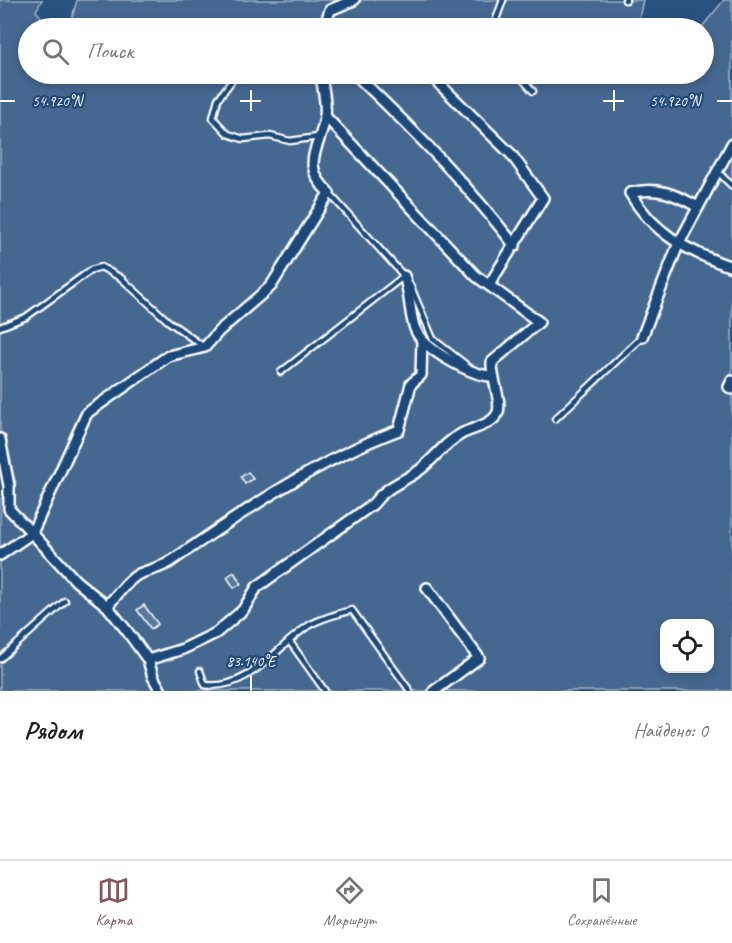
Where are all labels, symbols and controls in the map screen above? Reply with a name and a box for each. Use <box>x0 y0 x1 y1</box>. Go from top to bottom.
search box <box>18 18 714 84</box>
icon: search <box>39 35 72 68</box>
text: Поиск <box>87 37 133 65</box>
text: 54.920°N <box>32 92 85 111</box>
text: 54.920°N <box>650 92 703 111</box>
map controls <box>660 619 714 673</box>
button: locate <box>660 619 714 673</box>
text: 83.140°E <box>227 652 278 671</box>
text: Рядом <box>24 714 82 747</box>
text: Найдено: 0 <box>633 718 708 743</box>
tab: Карта <box>96 874 132 930</box>
tab: Маршрут <box>323 874 376 930</box>
tab: Сохранённые <box>567 874 636 930</box>

